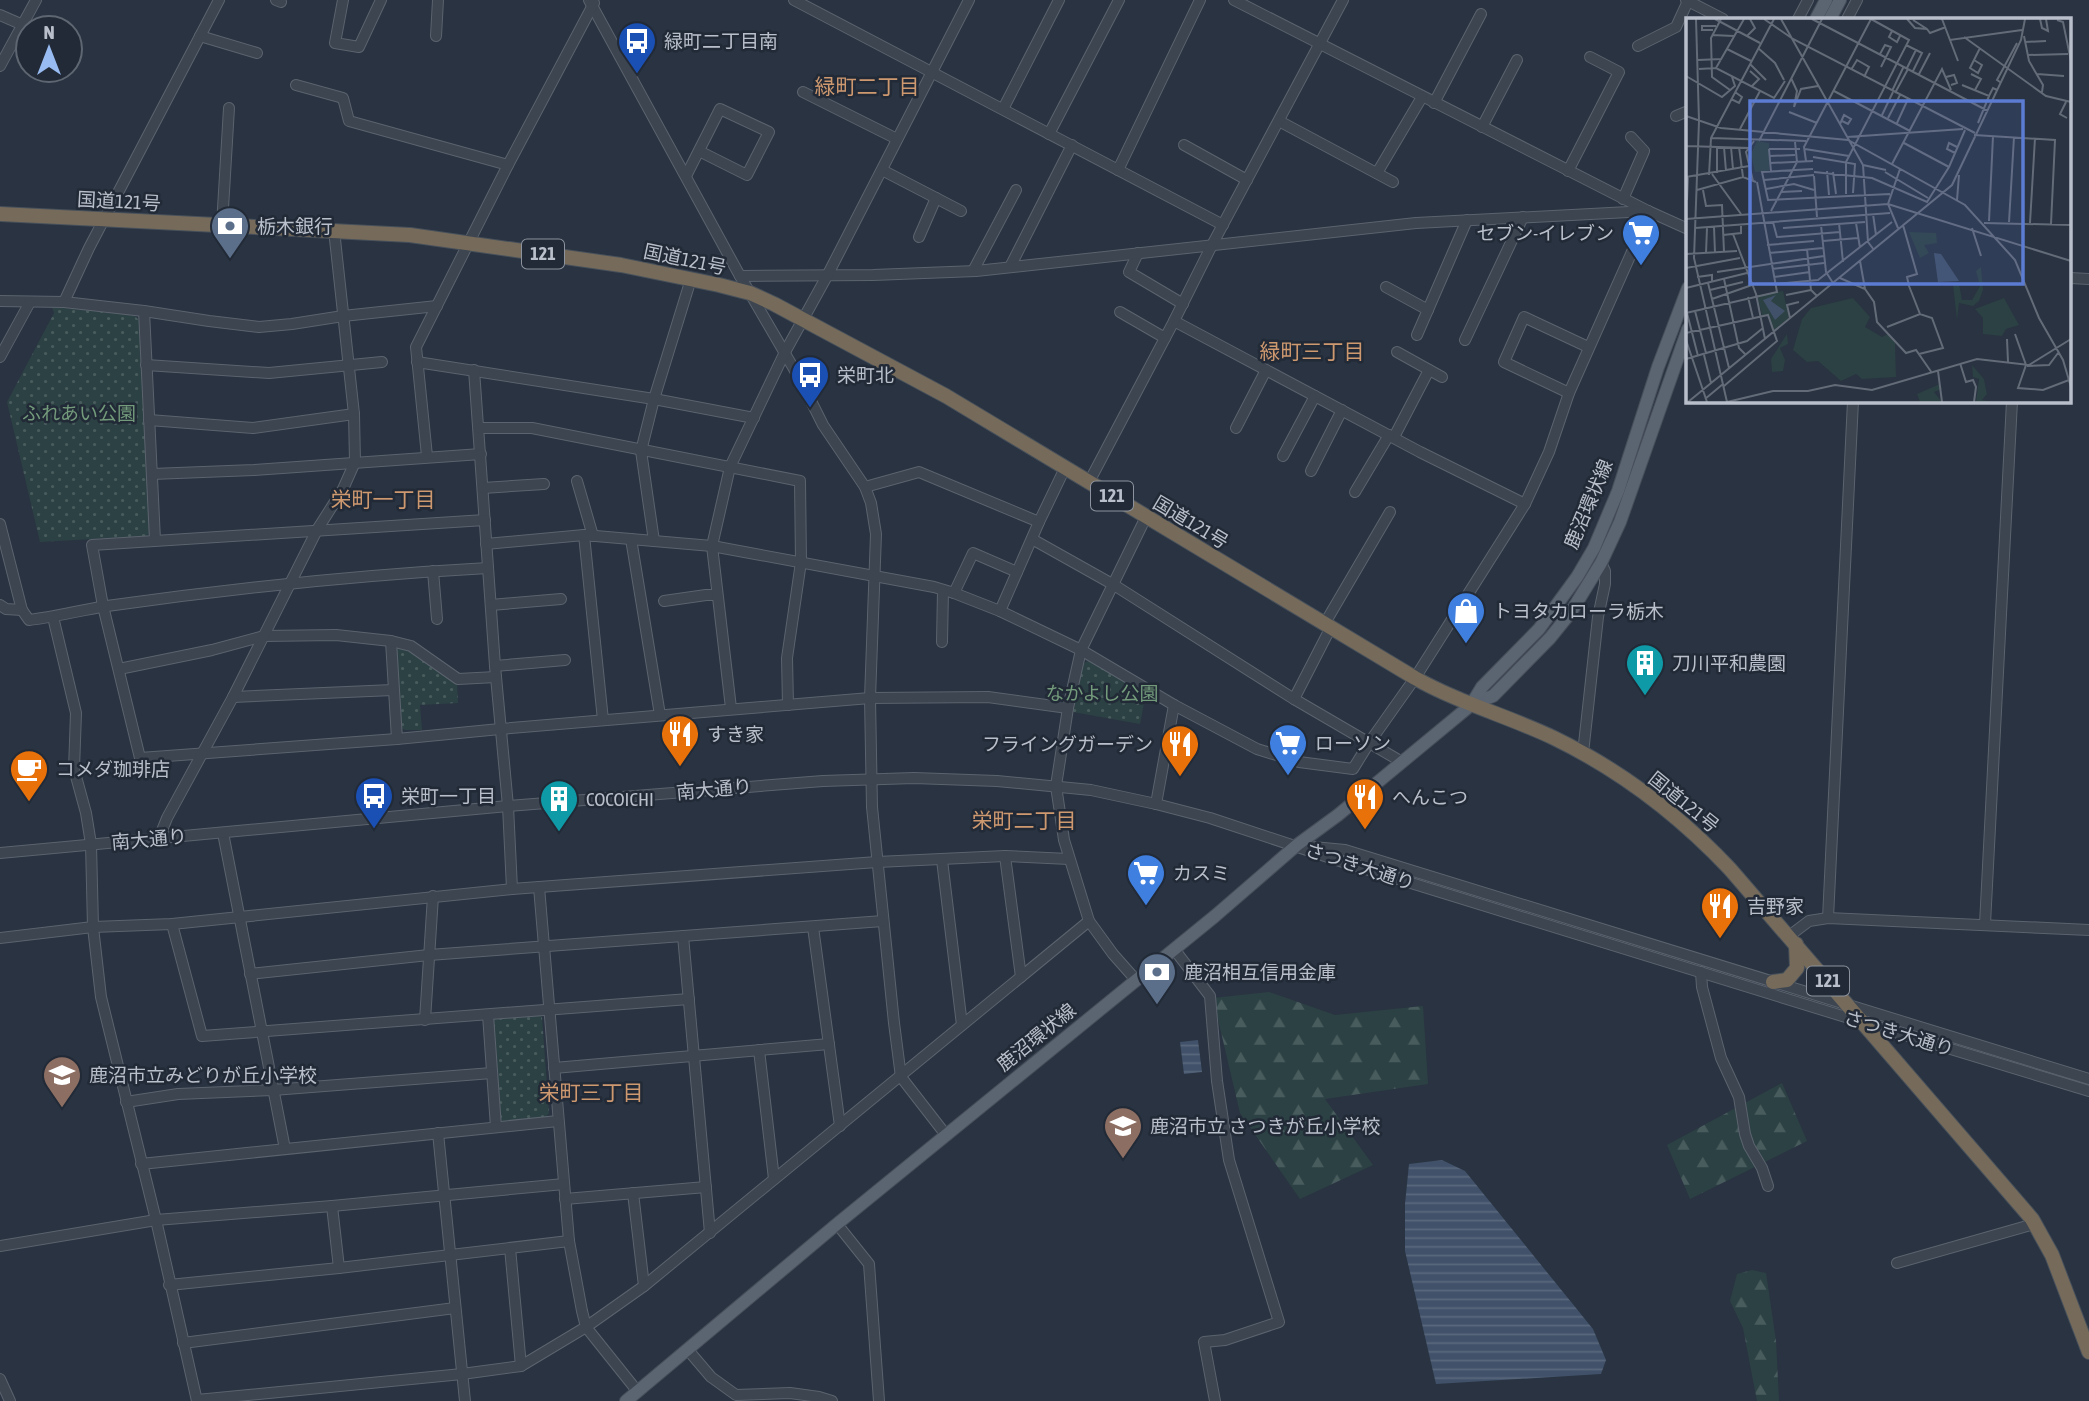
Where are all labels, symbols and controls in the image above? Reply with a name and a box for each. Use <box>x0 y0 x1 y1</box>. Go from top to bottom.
north arrow <box>14 14 84 84</box>
inset map <box>1686 18 2072 402</box>
bus stop icon: 緑町二丁目南 <box>616 20 658 75</box>
text: N <box>43 21 55 43</box>
place label: 緑町二丁目南 <box>664 30 778 52</box>
district label: 緑町二丁目 <box>815 74 920 98</box>
street label: 国道121号 <box>77 188 161 214</box>
bank icon: 栃木銀行 <box>209 205 251 260</box>
supermarket icon: セブン-イレブン <box>1620 212 1662 267</box>
place label: 栃木銀行 <box>257 215 333 237</box>
place label: セブン-イレブン <box>1476 222 1614 244</box>
road number: 121 <box>522 240 564 268</box>
street label: 国道121号 <box>642 240 728 278</box>
district label: 緑町三丁目 <box>1260 339 1365 363</box>
bus stop icon: 栄町北 <box>789 354 831 409</box>
place label: 栄町北 <box>837 364 894 386</box>
park label: ふれあい公園 <box>22 402 136 424</box>
street label: 鹿沼環状線 <box>1559 456 1617 552</box>
road number: 121 <box>1091 482 1133 510</box>
district label: 栄町一丁目 <box>331 487 436 511</box>
street label: 国道121号 <box>1149 491 1233 553</box>
shop icon: トヨタカローラ栃木 <box>1445 590 1487 645</box>
place label: トヨタカローラ栃木 <box>1493 600 1664 622</box>
building icon: 刀川平和農園 <box>1624 642 1666 697</box>
place label: 刀川平和農園 <box>1672 652 1786 674</box>
park label: なかよし公園 <box>1045 682 1159 704</box>
restaurant icon: すき家 <box>659 713 701 768</box>
supermarket icon: ローソン <box>1267 722 1309 777</box>
place label: すき家 <box>707 723 764 745</box>
restaurant icon: フライングガーデン <box>1159 723 1201 778</box>
place label: ローソン <box>1315 732 1391 754</box>
place label: フライングガーデン <box>982 733 1153 755</box>
cafe icon: コメダ珈琲店 <box>8 748 50 803</box>
place label: コメダ珈琲店 <box>56 758 170 780</box>
street label: 国道121号 <box>1645 767 1723 837</box>
bus stop icon: 栄町一丁目 <box>353 775 395 830</box>
street label: 南大通り <box>675 775 753 803</box>
restaurant icon: へんこつ <box>1344 776 1386 831</box>
building icon: COCOICHI <box>538 778 580 833</box>
place label: 栄町一丁目 <box>401 785 496 807</box>
place label: へんこつ <box>1392 786 1468 808</box>
place label: COCOICHI <box>586 788 654 810</box>
district label: 栄町二丁目 <box>972 808 1077 832</box>
street label: 南大通り <box>110 825 188 853</box>
street label: さつき大通り <box>1302 838 1418 894</box>
supermarket icon: カスミ <box>1125 852 1167 907</box>
place label: カスミ <box>1173 862 1230 884</box>
restaurant icon: 吉野家 <box>1699 885 1741 940</box>
place label: 吉野家 <box>1747 895 1804 917</box>
bank icon: 鹿沼相互信用金庫 <box>1136 951 1178 1006</box>
place label: 鹿沼相互信用金庫 <box>1184 961 1336 983</box>
road number: 121 <box>1807 966 1849 996</box>
street label: 鹿沼環状線 <box>992 999 1080 1075</box>
street label: さつき大通り <box>1841 1006 1957 1060</box>
school or university icon: 鹿沼市立みどりが丘小学校 <box>41 1054 83 1109</box>
place label: 鹿沼市立みどりが丘小学校 <box>89 1064 317 1086</box>
district label: 栄町三丁目 <box>539 1080 644 1104</box>
school or university icon: 鹿沼市立 さつきが丘小学校 <box>1102 1105 1144 1160</box>
place label: 鹿沼市立 さつきが丘小学校 <box>1150 1115 1381 1137</box>

